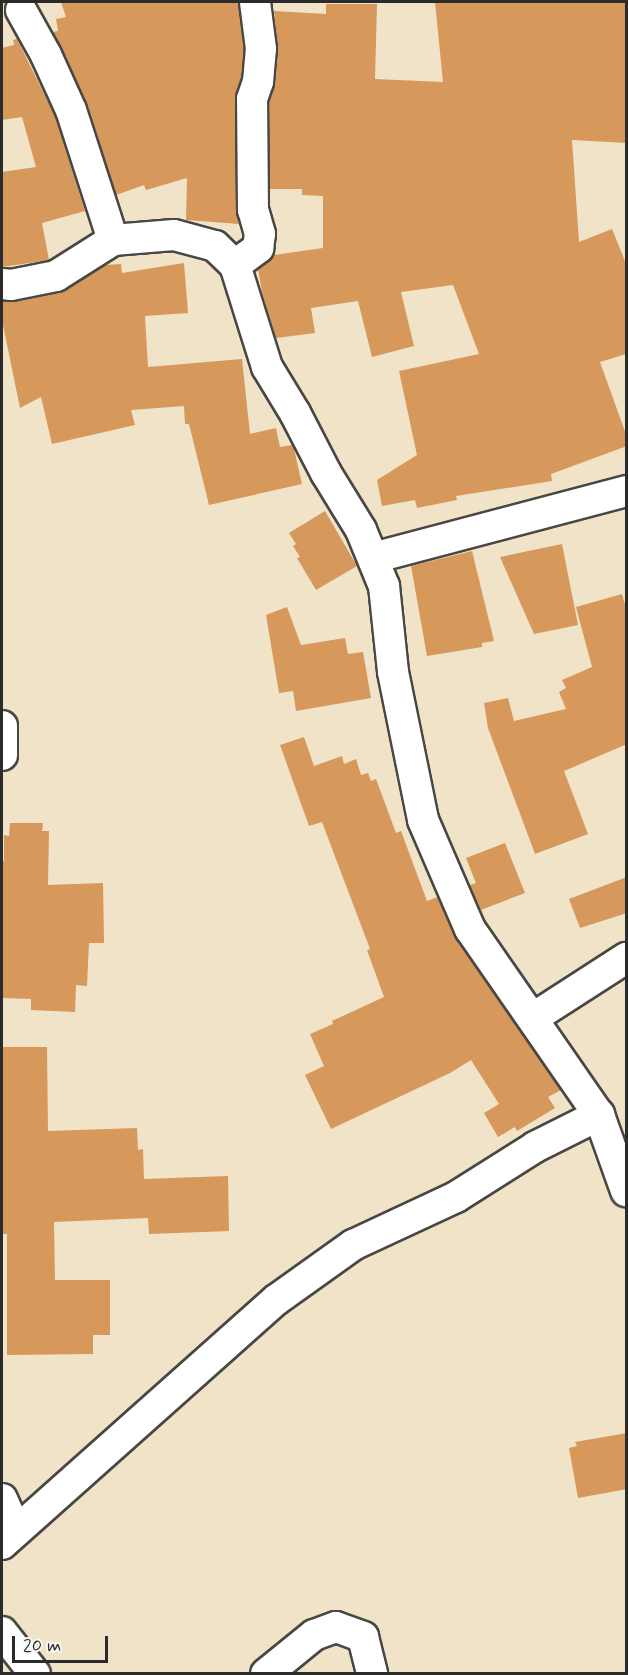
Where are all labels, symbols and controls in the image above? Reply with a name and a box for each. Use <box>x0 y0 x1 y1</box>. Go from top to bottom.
scale bar <box>15 1624 111 1662</box>
text: 20 m <box>23 1634 61 1658</box>

